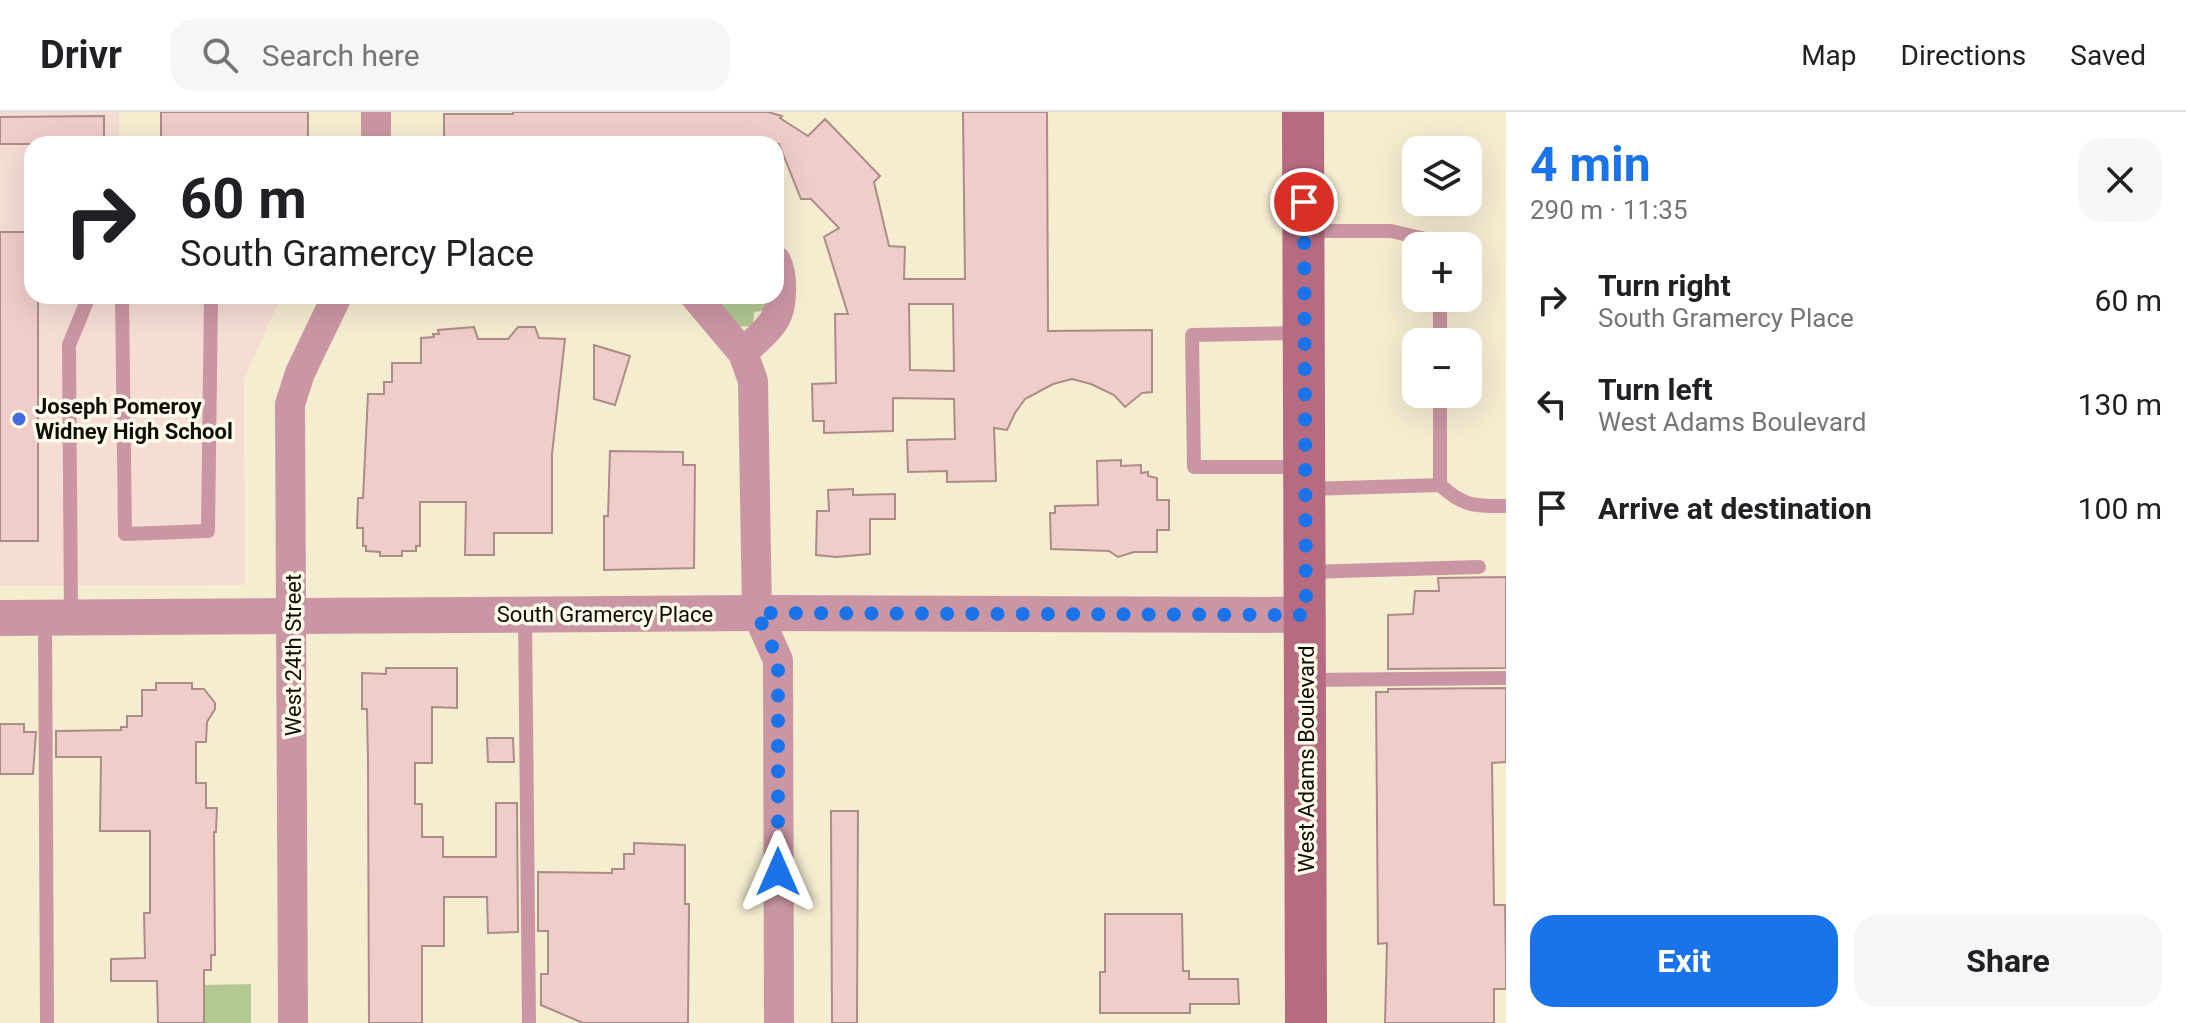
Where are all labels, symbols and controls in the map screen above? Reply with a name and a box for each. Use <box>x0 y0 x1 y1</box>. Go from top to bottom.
search box <box>170 19 730 91</box>
text: Drivr <box>40 33 122 77</box>
icon: search <box>198 33 242 77</box>
text: Search here <box>262 38 420 73</box>
text: Map <box>1801 39 1857 72</box>
text: Directions <box>1901 39 2026 72</box>
text: Saved <box>2070 39 2146 72</box>
map controls <box>1402 136 1482 408</box>
button: layers <box>1402 136 1482 216</box>
text: 4 min <box>1530 136 1651 193</box>
button: close <box>2078 138 2162 222</box>
text: 60 m <box>180 166 307 232</box>
icon: right <box>48 168 152 272</box>
pin <box>1270 168 1338 236</box>
icon: arrive <box>1282 180 1326 224</box>
text: 290 m · 11:35 <box>1530 195 1688 225</box>
button: + <box>1402 232 1482 312</box>
text: South Gramercy Place <box>180 233 534 275</box>
text: Turn right <box>1598 268 1731 303</box>
icon: right <box>1530 278 1574 322</box>
text: 60 m <box>2095 283 2162 318</box>
text: South Gramercy Place <box>1598 303 1854 333</box>
button: − <box>1402 328 1482 408</box>
text: Turn left <box>1598 372 1713 407</box>
icon: left <box>1530 382 1574 426</box>
text: 130 m <box>2078 387 2162 422</box>
place label: Joseph Pomeroy Widney High School <box>35 394 233 444</box>
text: West Adams Boulevard <box>1598 407 1866 437</box>
marker: Joseph Pomeroy Widney High School <box>10 410 28 428</box>
icon: arrive <box>1530 486 1574 530</box>
text: Arrive at destination <box>1598 491 1872 526</box>
text: 100 m <box>2078 491 2162 526</box>
street label: West 24th Street <box>281 574 306 736</box>
street label: South Gramercy Place <box>497 602 713 627</box>
street label: West Adams Boulevard <box>1294 645 1319 873</box>
position arrow <box>736 830 820 914</box>
button: Exit <box>1530 915 1838 1007</box>
button: Share <box>1854 915 2162 1007</box>

